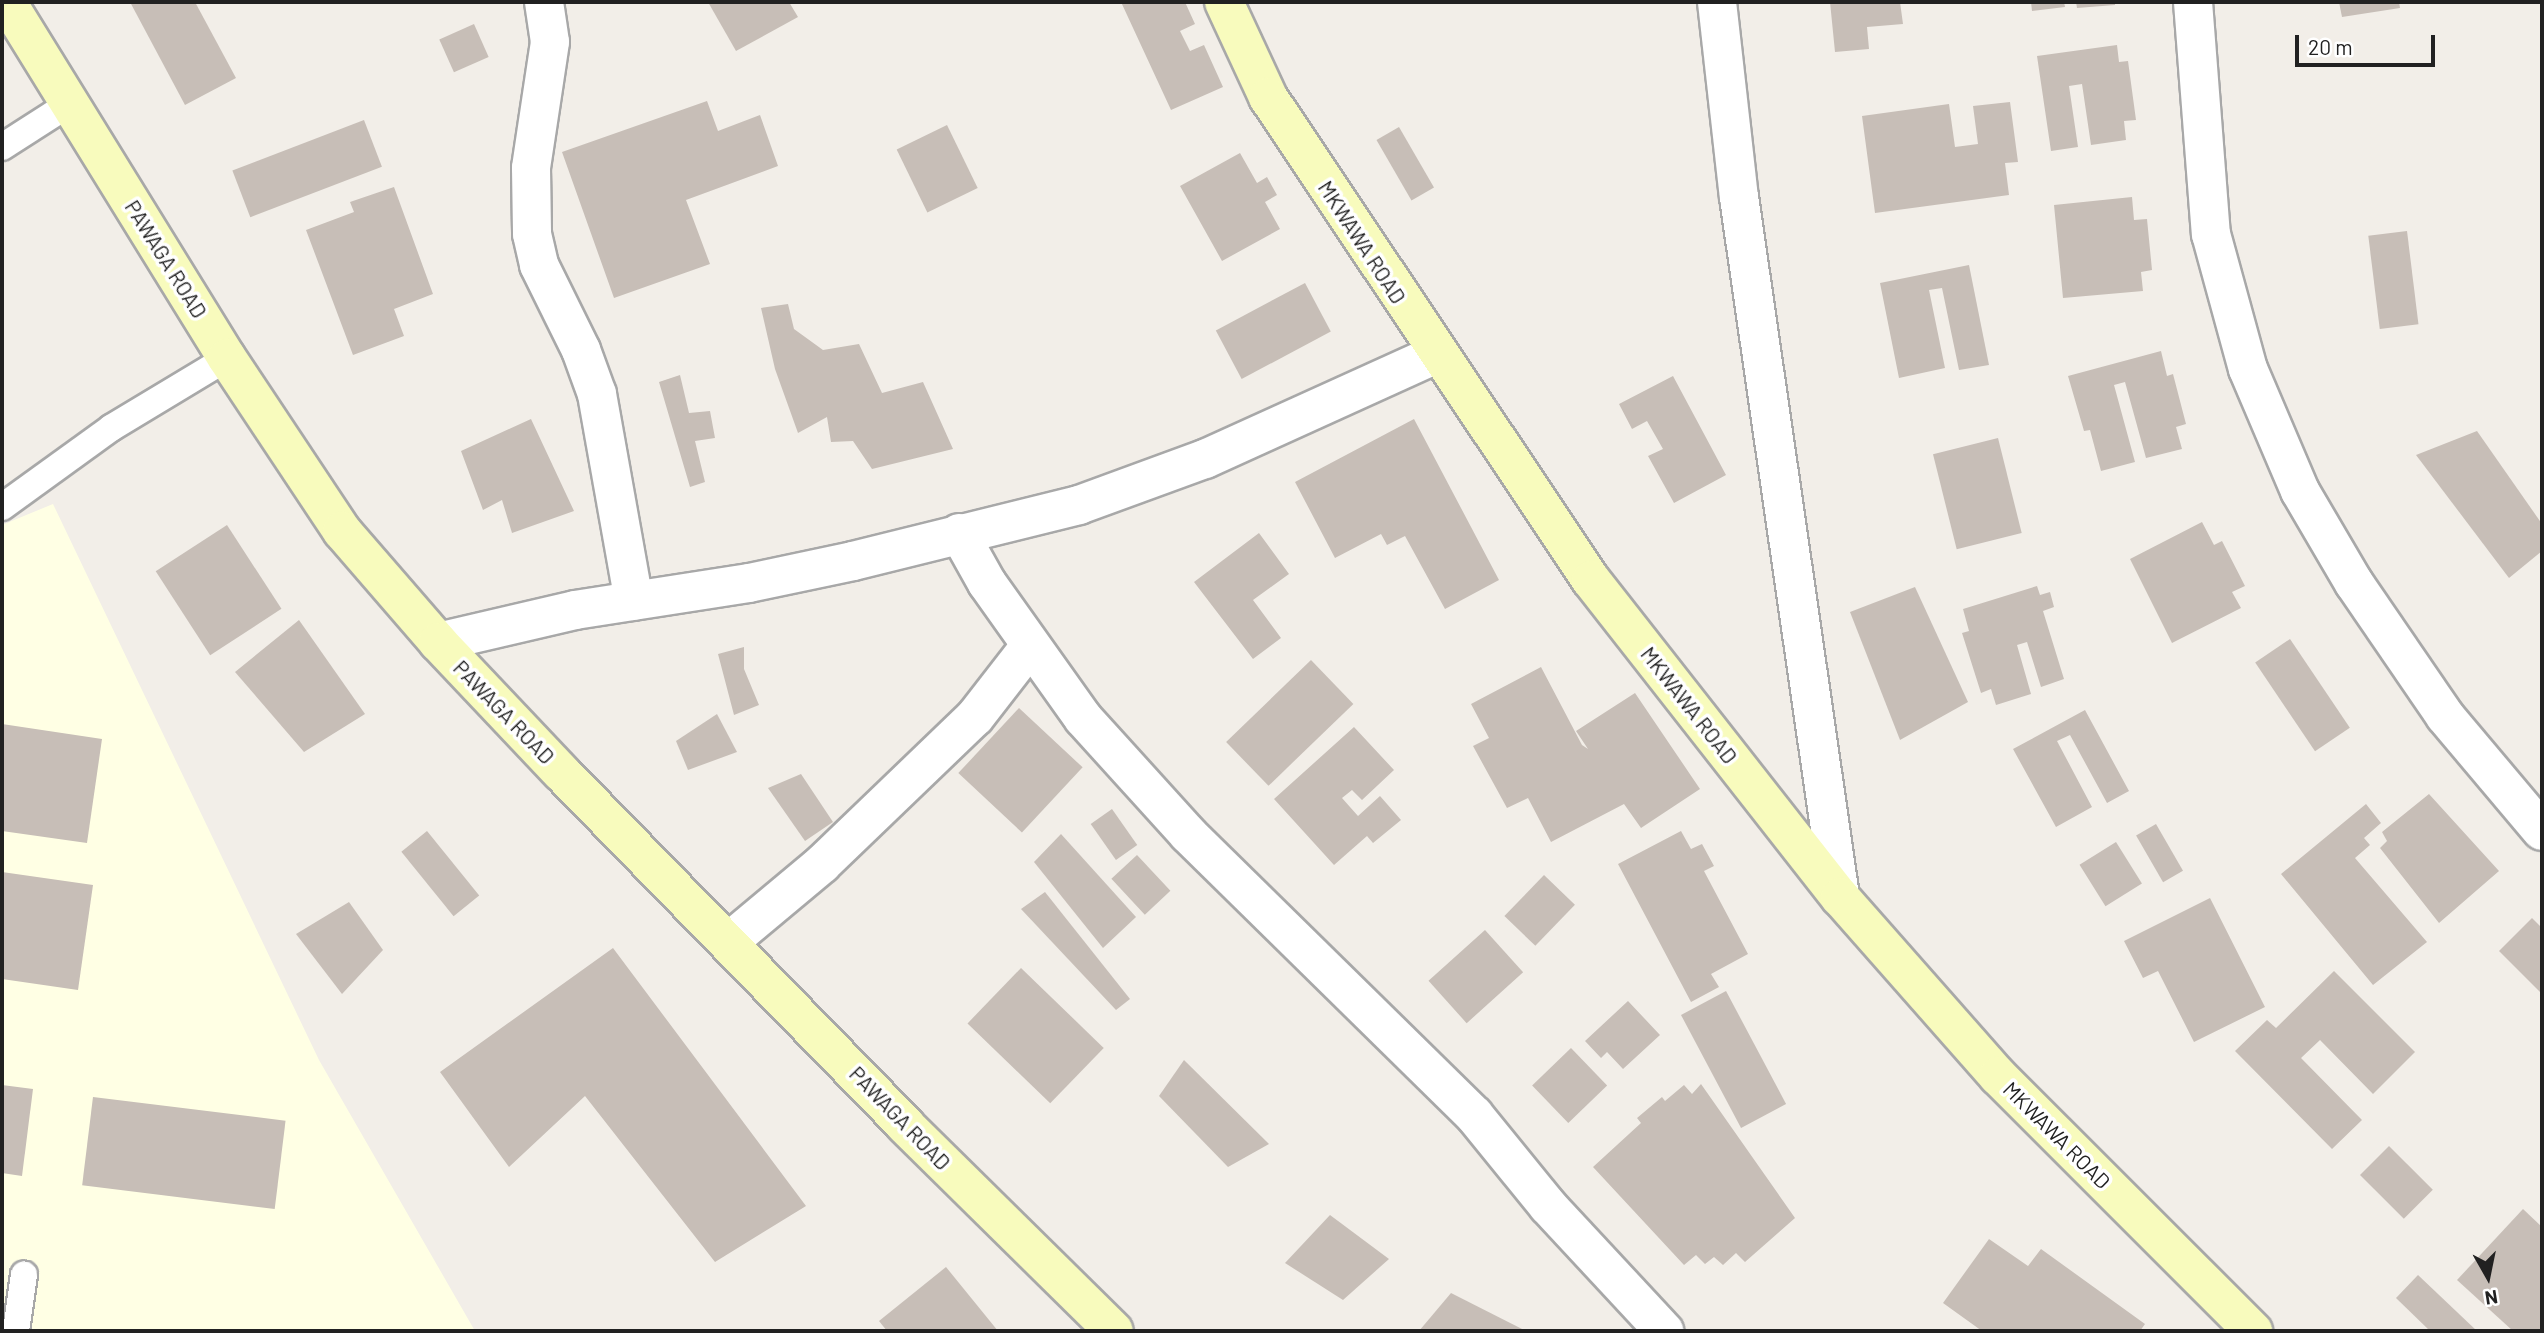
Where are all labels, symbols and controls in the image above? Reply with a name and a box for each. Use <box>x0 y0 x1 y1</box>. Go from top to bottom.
scale bar <box>2299 21 2439 65</box>
text: 20 m <box>2308 34 2353 59</box>
street label: MKWAWA ROAD <box>1313 176 1411 308</box>
street label: PAWAGA ROAD <box>120 195 212 323</box>
street label: MKWAWA ROAD <box>1636 642 1742 768</box>
street label: PAWAGA ROAD <box>448 655 560 769</box>
street label: PAWAGA ROAD <box>844 1061 956 1175</box>
street label: MKWAWA ROAD <box>1998 1076 2116 1194</box>
north arrow <box>2453 1242 2523 1312</box>
text: N <box>2483 1286 2499 1311</box>

